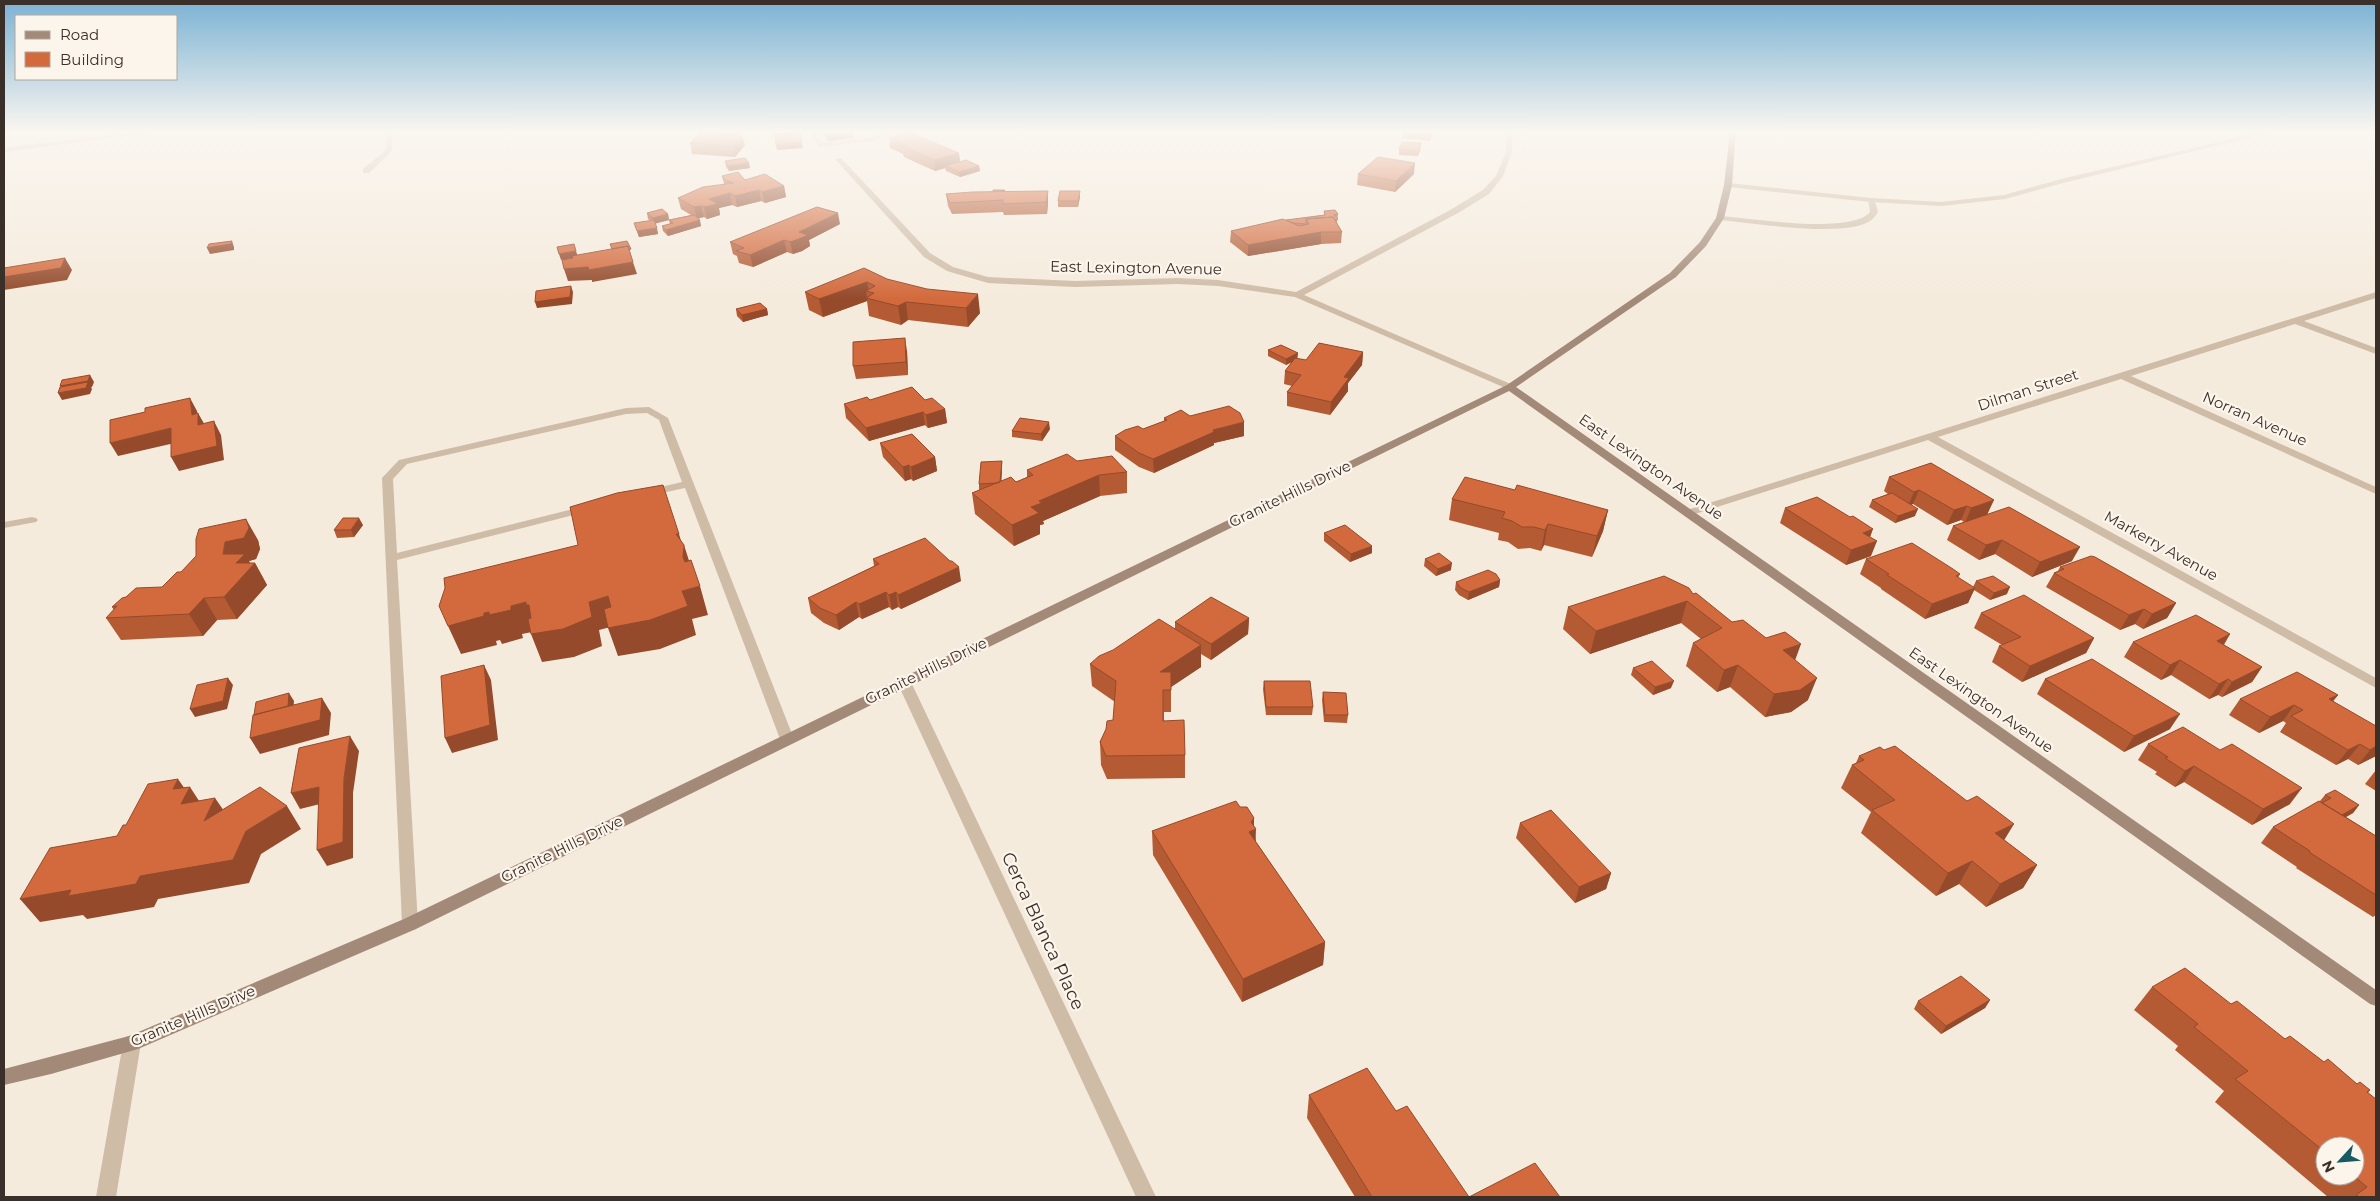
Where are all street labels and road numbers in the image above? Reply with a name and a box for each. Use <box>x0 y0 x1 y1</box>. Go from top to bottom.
street label: East Lexington Avenue <box>1050 257 1222 278</box>
street label: Dilman Street <box>1975 364 2081 415</box>
street label: Norran Avenue <box>2200 387 2310 450</box>
street label: East Lexington Avenue <box>1575 409 1727 524</box>
street label: Granite Hills Drive <box>1226 456 1354 531</box>
street label: Markerry Avenue <box>2101 506 2222 585</box>
street label: Granite Hills Drive <box>862 633 990 708</box>
street label: East Lexington Avenue <box>1905 642 2057 757</box>
street label: Granite Hills Drive <box>498 811 626 886</box>
street label: Cerca Blanca Place <box>997 849 1089 1014</box>
street label: Granite Hills Drive <box>128 981 258 1050</box>

